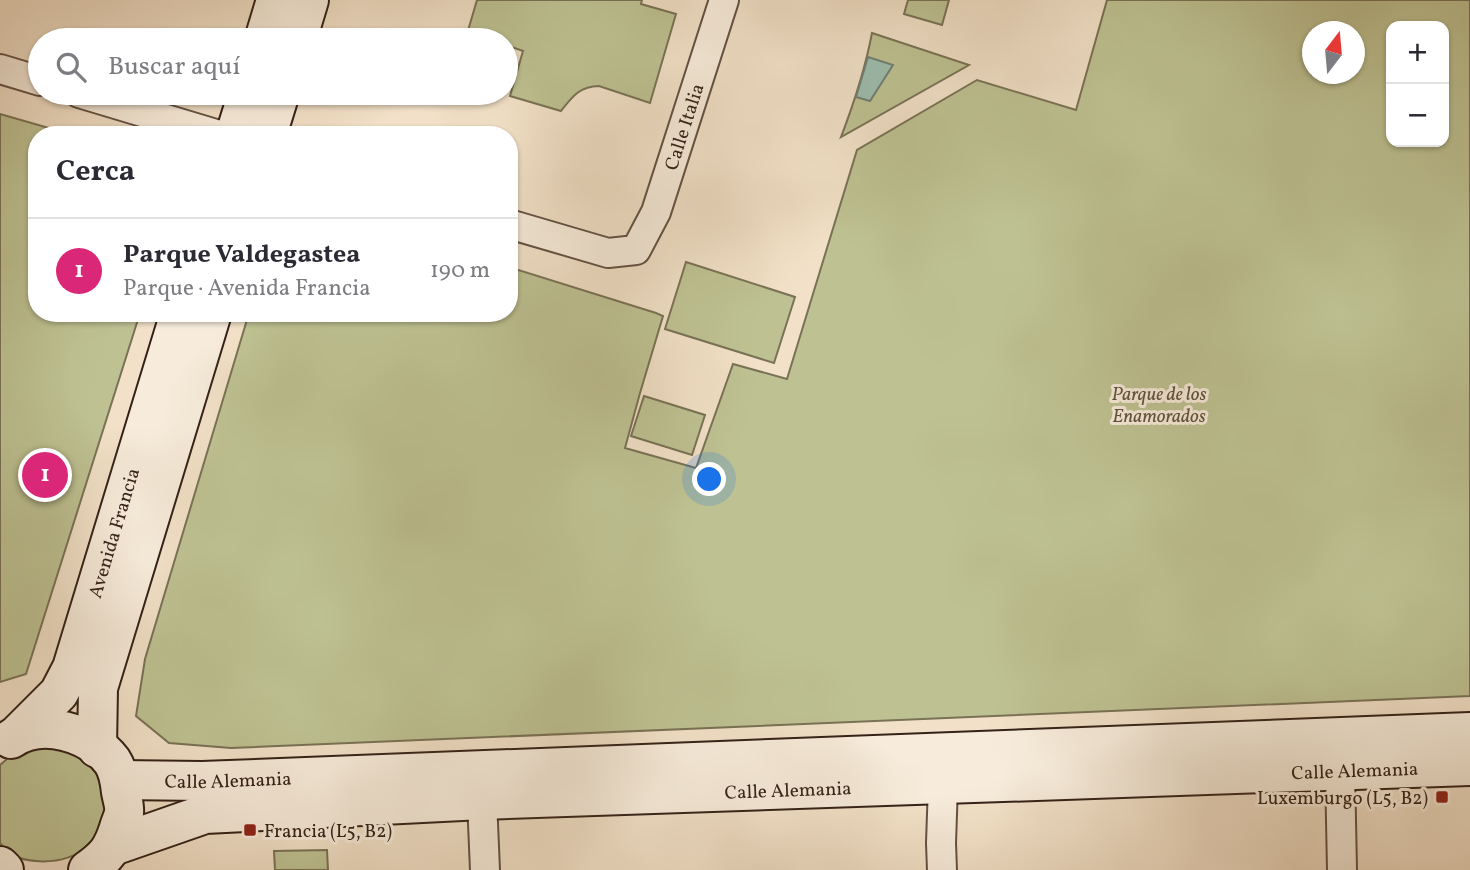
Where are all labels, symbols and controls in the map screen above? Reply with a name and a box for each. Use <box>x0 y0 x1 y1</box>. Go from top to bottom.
north arrow <box>1302 21 1365 84</box>
map controls <box>1386 21 1449 147</box>
button: + <box>1386 21 1449 84</box>
search box <box>28 28 518 105</box>
icon: search <box>52 48 90 86</box>
text: Buscar aquí <box>108 49 240 85</box>
street label: Calle Italia <box>659 80 711 174</box>
button: − <box>1386 84 1449 147</box>
text: Cerca <box>56 151 135 193</box>
text: Parque Valdegastea <box>123 237 360 273</box>
text: 1 <box>74 255 84 287</box>
text: 190 m <box>430 255 490 287</box>
text: Parque · Avenida Francia <box>123 273 371 305</box>
park label: Parque de los Enamorados <box>1112 382 1206 430</box>
pin: 1 <box>22 449 68 501</box>
your location <box>692 462 726 496</box>
street label: Avenida Francia <box>83 465 147 602</box>
street label: Calle Alemania <box>1291 757 1419 787</box>
street label: Calle Alemania <box>164 767 292 796</box>
street label: Calle Alemania <box>724 776 852 807</box>
place label: Luxemburgo (L5, B2) <box>1257 786 1428 812</box>
marker: Luxemburgo (L5, B2) <box>1434 789 1450 805</box>
place label: Francia (L5, B2) <box>264 819 392 845</box>
marker: Francia (L5, B2) <box>242 822 258 838</box>

